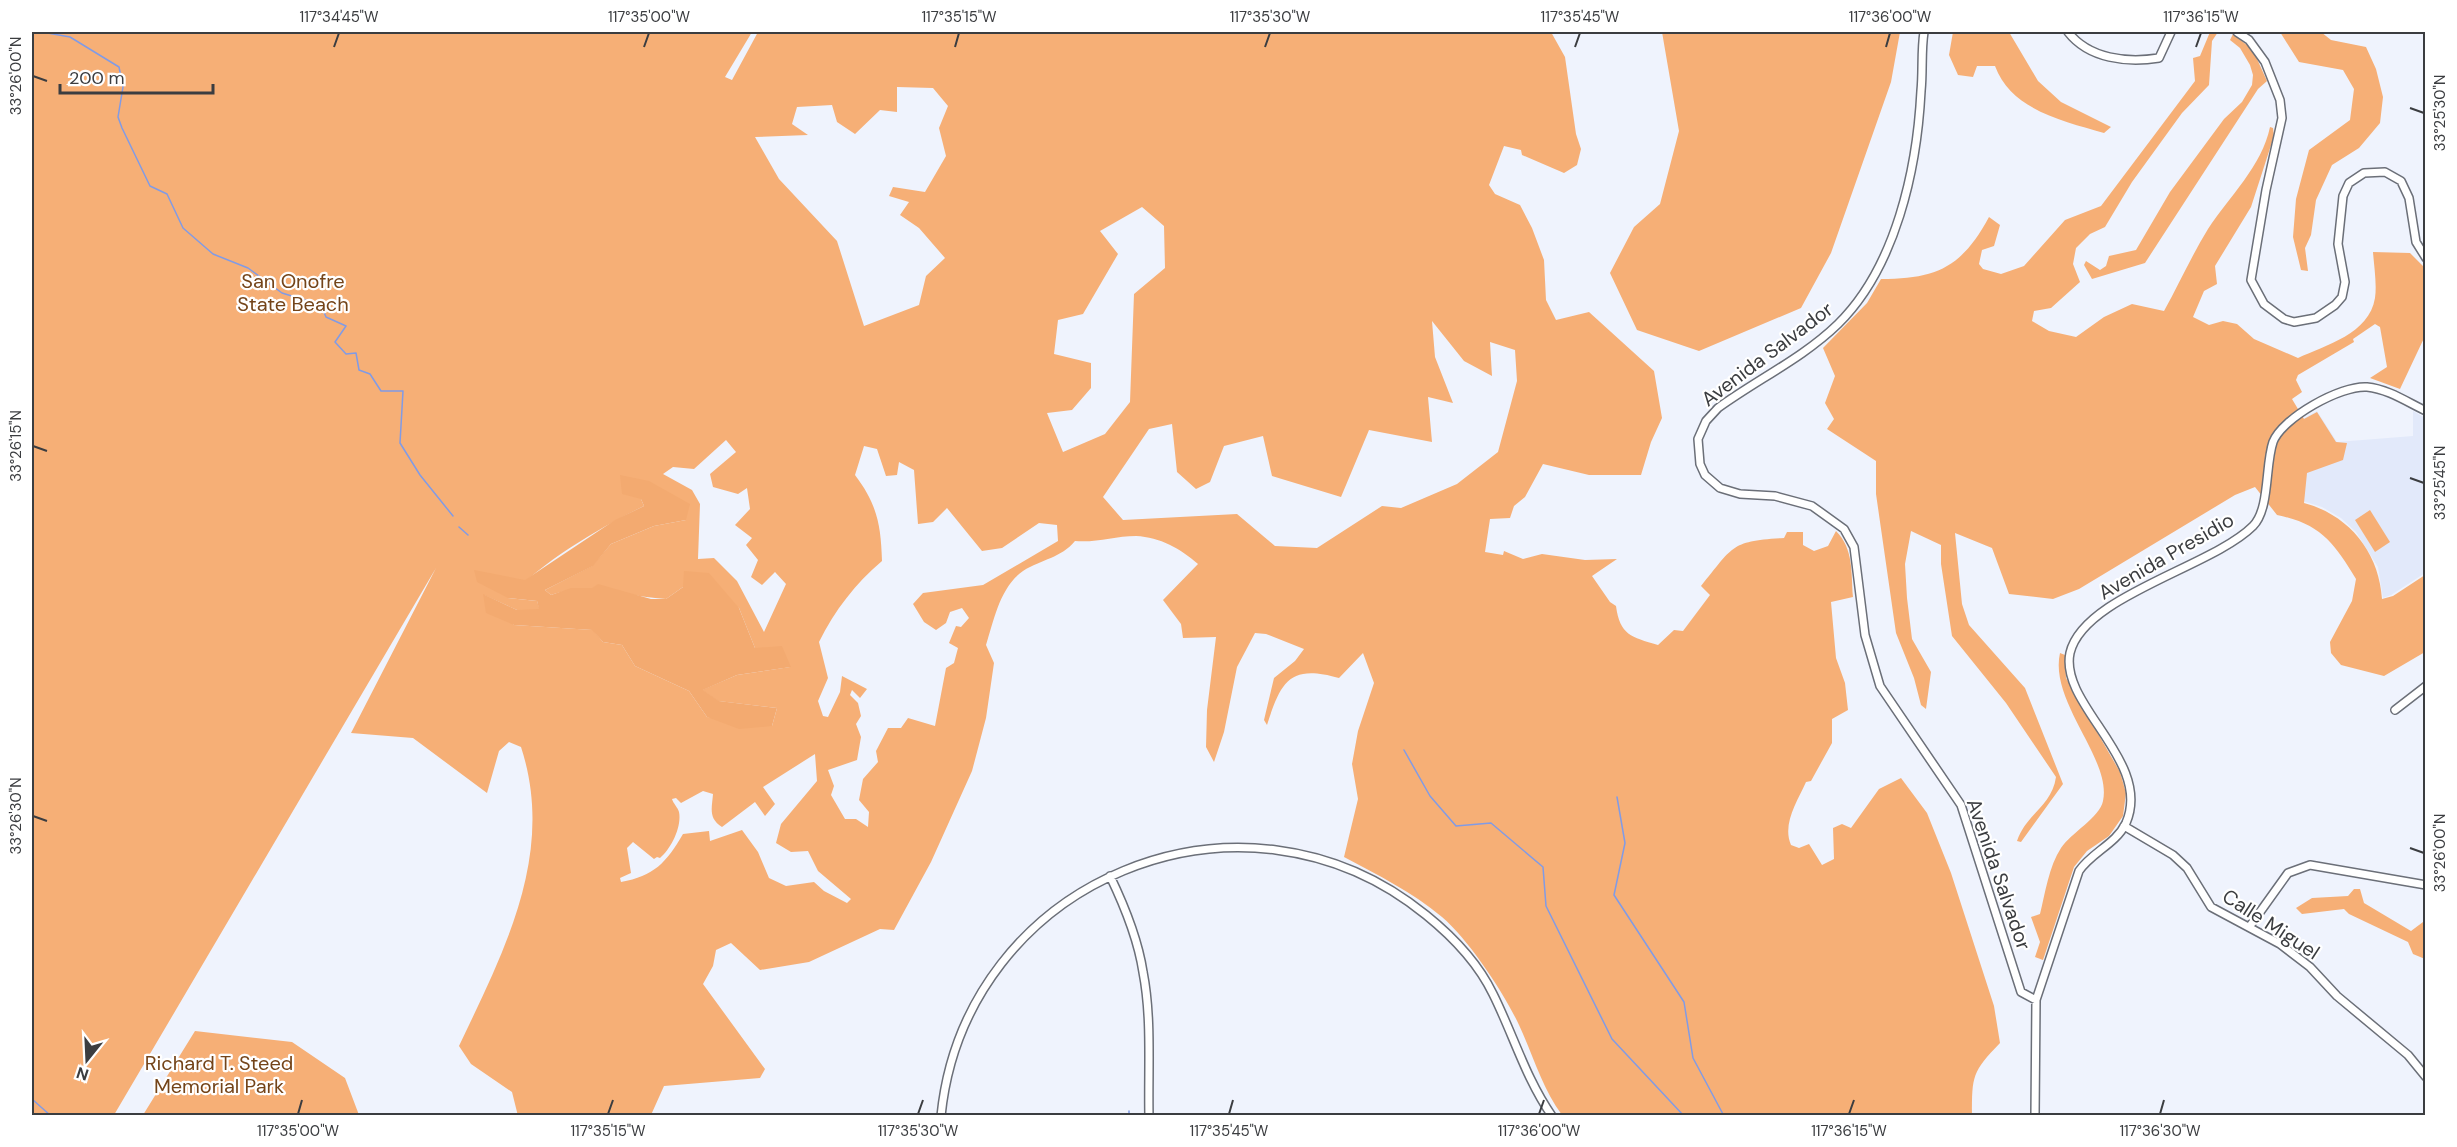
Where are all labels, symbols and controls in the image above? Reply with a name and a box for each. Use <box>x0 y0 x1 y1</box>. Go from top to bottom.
text: 117°34'45"W <box>300 7 379 27</box>
text: 117°35'00"W <box>608 7 691 27</box>
text: 117°35'15"W <box>921 7 997 27</box>
text: 117°35'30"W <box>1230 7 1311 27</box>
text: 117°35'45"W <box>1541 7 1620 27</box>
text: 117°36'00"W <box>1849 7 1932 27</box>
text: 117°36'15"W <box>2163 7 2239 27</box>
text: 33°26'00"N <box>6 37 26 115</box>
scale bar <box>60 57 213 95</box>
text: 200 m <box>69 66 125 90</box>
text: 33°25'30"N <box>2430 75 2450 151</box>
park label: San Onofre State Beach <box>237 268 349 317</box>
street label: Avenida Salvador <box>1696 296 1838 412</box>
text: 33°26'15"N <box>6 410 26 482</box>
text: 33°25'45"N <box>2430 446 2450 520</box>
street label: Avenida Presidio <box>2093 507 2239 605</box>
text: 33°26'30"N <box>6 777 26 855</box>
street label: Avenida Salvador <box>1961 795 2037 953</box>
text: 33°26'00"N <box>2430 814 2450 892</box>
street label: Calle Miguel <box>2217 883 2325 965</box>
north arrow <box>57 1030 117 1090</box>
park label: Richard T. Steed Memorial Park <box>145 1050 293 1099</box>
text: N <box>74 1062 91 1086</box>
text: 117°35'00"W <box>257 1121 340 1141</box>
text: 117°35'15"W <box>570 1121 646 1141</box>
text: 117°35'30"W <box>878 1121 959 1141</box>
text: 117°35'45"W <box>1190 1121 1269 1141</box>
text: 117°36'00"W <box>1498 1121 1581 1141</box>
text: 117°36'15"W <box>1811 1121 1887 1141</box>
text: 117°36'30"W <box>2119 1121 2201 1141</box>

